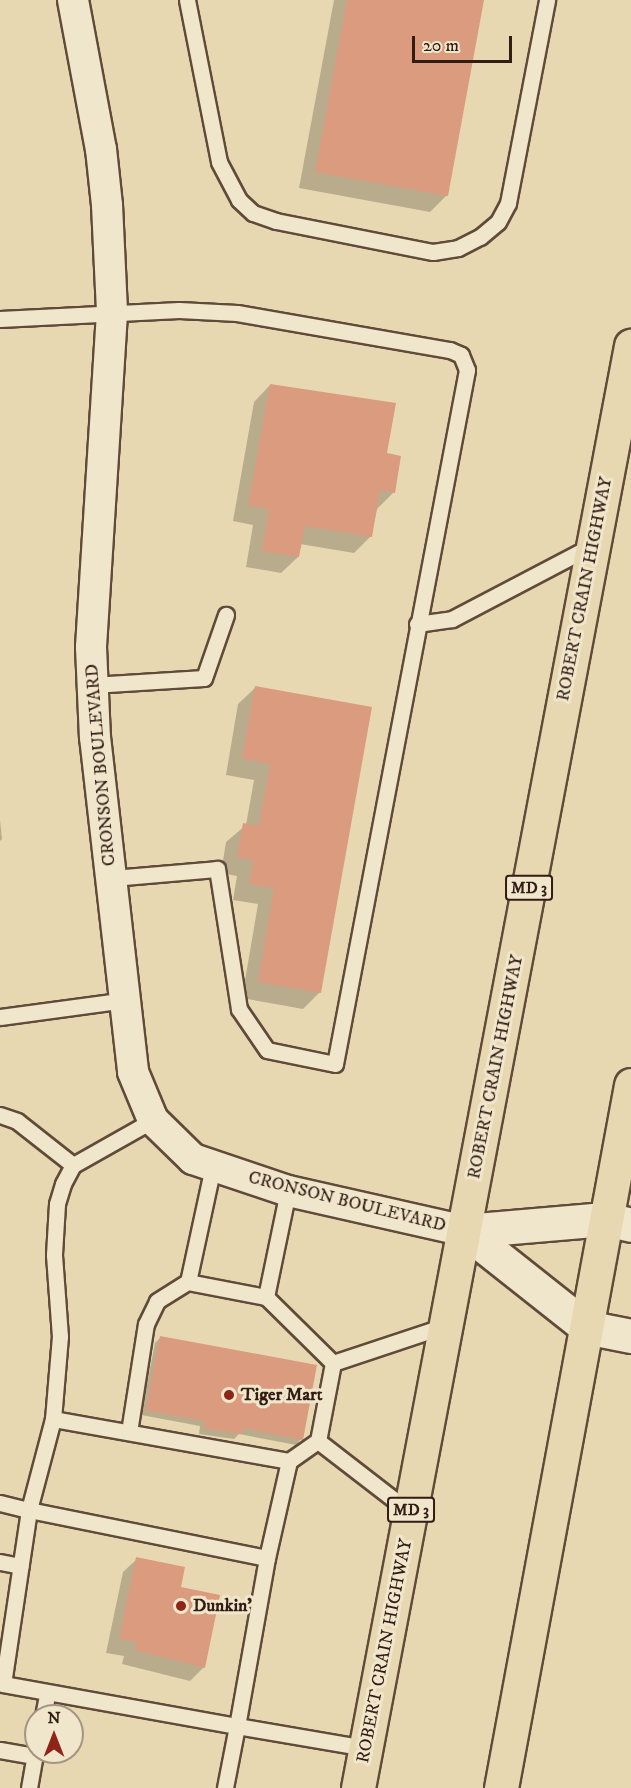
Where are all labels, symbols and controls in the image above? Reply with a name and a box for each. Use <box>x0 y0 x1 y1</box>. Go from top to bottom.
scale bar <box>415 24 516 62</box>
text: 20 m <box>423 35 459 57</box>
street label: ROBERT CRAIN HIGHWAY <box>553 475 617 703</box>
street label: CRONSON BOULEVARD <box>81 663 121 867</box>
road number: MD 3 <box>505 875 553 901</box>
street label: ROBERT CRAIN HIGHWAY <box>464 953 528 1181</box>
street label: CRONSON BOULEVARD <box>246 1167 448 1237</box>
place label: Tiger Mart <box>241 1384 323 1406</box>
marker: Tiger Mart <box>222 1388 236 1402</box>
road number: MD 3 <box>387 1497 435 1523</box>
street label: ROBERT CRAIN HIGHWAY <box>353 1537 417 1765</box>
place label: Dunkin' <box>193 1595 252 1617</box>
marker: Dunkin' <box>174 1599 188 1613</box>
north arrow <box>24 1704 84 1764</box>
text: N <box>47 1708 61 1728</box>

